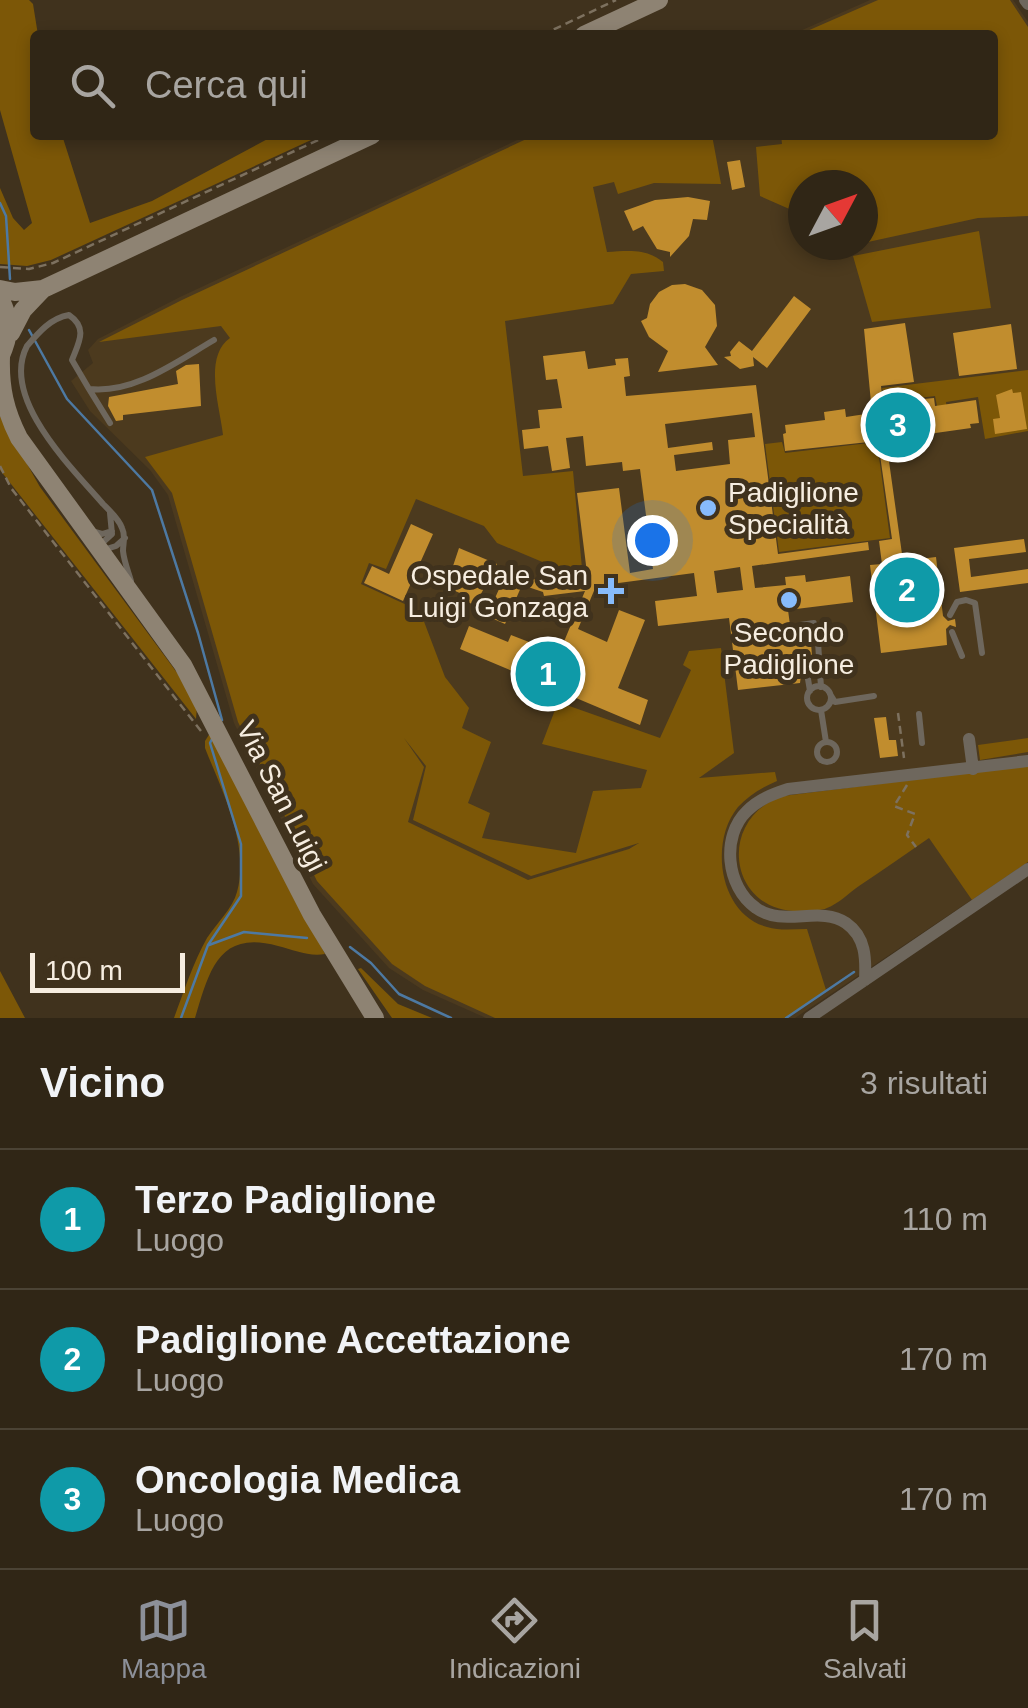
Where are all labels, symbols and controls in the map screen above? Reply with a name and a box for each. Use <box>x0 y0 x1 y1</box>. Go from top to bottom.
search box <box>30 30 998 140</box>
icon: search <box>65 58 120 113</box>
text: Cerca qui <box>145 64 308 106</box>
north arrow <box>788 170 878 260</box>
pin: 3 <box>866 388 930 462</box>
place label: Padiglione Specialità <box>728 477 859 540</box>
marker: Padiglione Specialità <box>697 497 719 519</box>
your location <box>627 515 678 566</box>
pin: 2 <box>874 552 940 628</box>
place label: Ospedale San Luigi Gonzaga <box>407 560 588 623</box>
marker: Ospedale San Luigi Gonzaga <box>598 578 624 604</box>
marker: Secondo Padiglione <box>778 589 800 611</box>
place label: Secondo Padiglione <box>724 617 854 680</box>
pin: 1 <box>516 636 580 712</box>
street label: Via San Luigi <box>230 716 333 877</box>
scale bar <box>30 948 185 993</box>
text: 100 m <box>45 955 123 986</box>
text: Vicino <box>40 1059 165 1106</box>
text: 3 risultati <box>860 1065 988 1101</box>
text: Terzo Padiglione <box>135 1179 436 1221</box>
text: 1 <box>64 1201 81 1237</box>
text: 110 m <box>901 1201 988 1237</box>
text: Luogo <box>135 1222 224 1258</box>
text: Padiglione Accettazione <box>135 1319 571 1361</box>
text: 2 <box>64 1341 81 1377</box>
text: 170 m <box>899 1341 988 1377</box>
text: Luogo <box>135 1362 224 1398</box>
text: Oncologia Medica <box>135 1459 460 1501</box>
text: 3 <box>64 1481 81 1517</box>
text: 170 m <box>899 1481 988 1517</box>
text: Luogo <box>135 1502 224 1538</box>
tab: Mappa <box>121 1593 207 1685</box>
tab: Indicazioni <box>449 1593 581 1685</box>
tab: Salvati <box>823 1593 907 1685</box>

